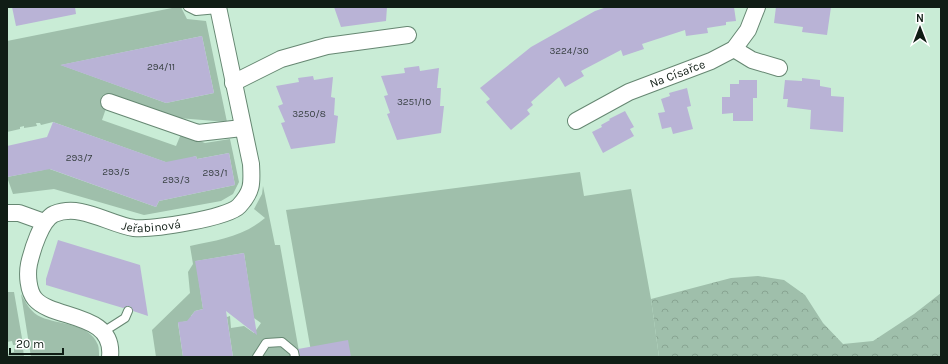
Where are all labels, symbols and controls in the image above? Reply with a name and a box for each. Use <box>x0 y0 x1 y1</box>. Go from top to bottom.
north arrow <box>900 8 940 48</box>
text: N <box>916 12 924 25</box>
house number: 3224/30 <box>549 45 589 57</box>
street label: Na Císařce <box>648 57 707 91</box>
house number: 294/11 <box>147 61 175 73</box>
house number: 3251/10 <box>397 96 431 108</box>
house number: 3250/8 <box>292 108 326 120</box>
house number: 293/7 <box>66 152 93 164</box>
house number: 293/5 <box>102 166 130 178</box>
house number: 293/1 <box>202 167 228 179</box>
house number: 293/3 <box>162 174 190 186</box>
street label: Jeřabinová <box>120 217 182 235</box>
scale bar <box>10 330 63 356</box>
text: 20 m <box>16 337 44 351</box>

